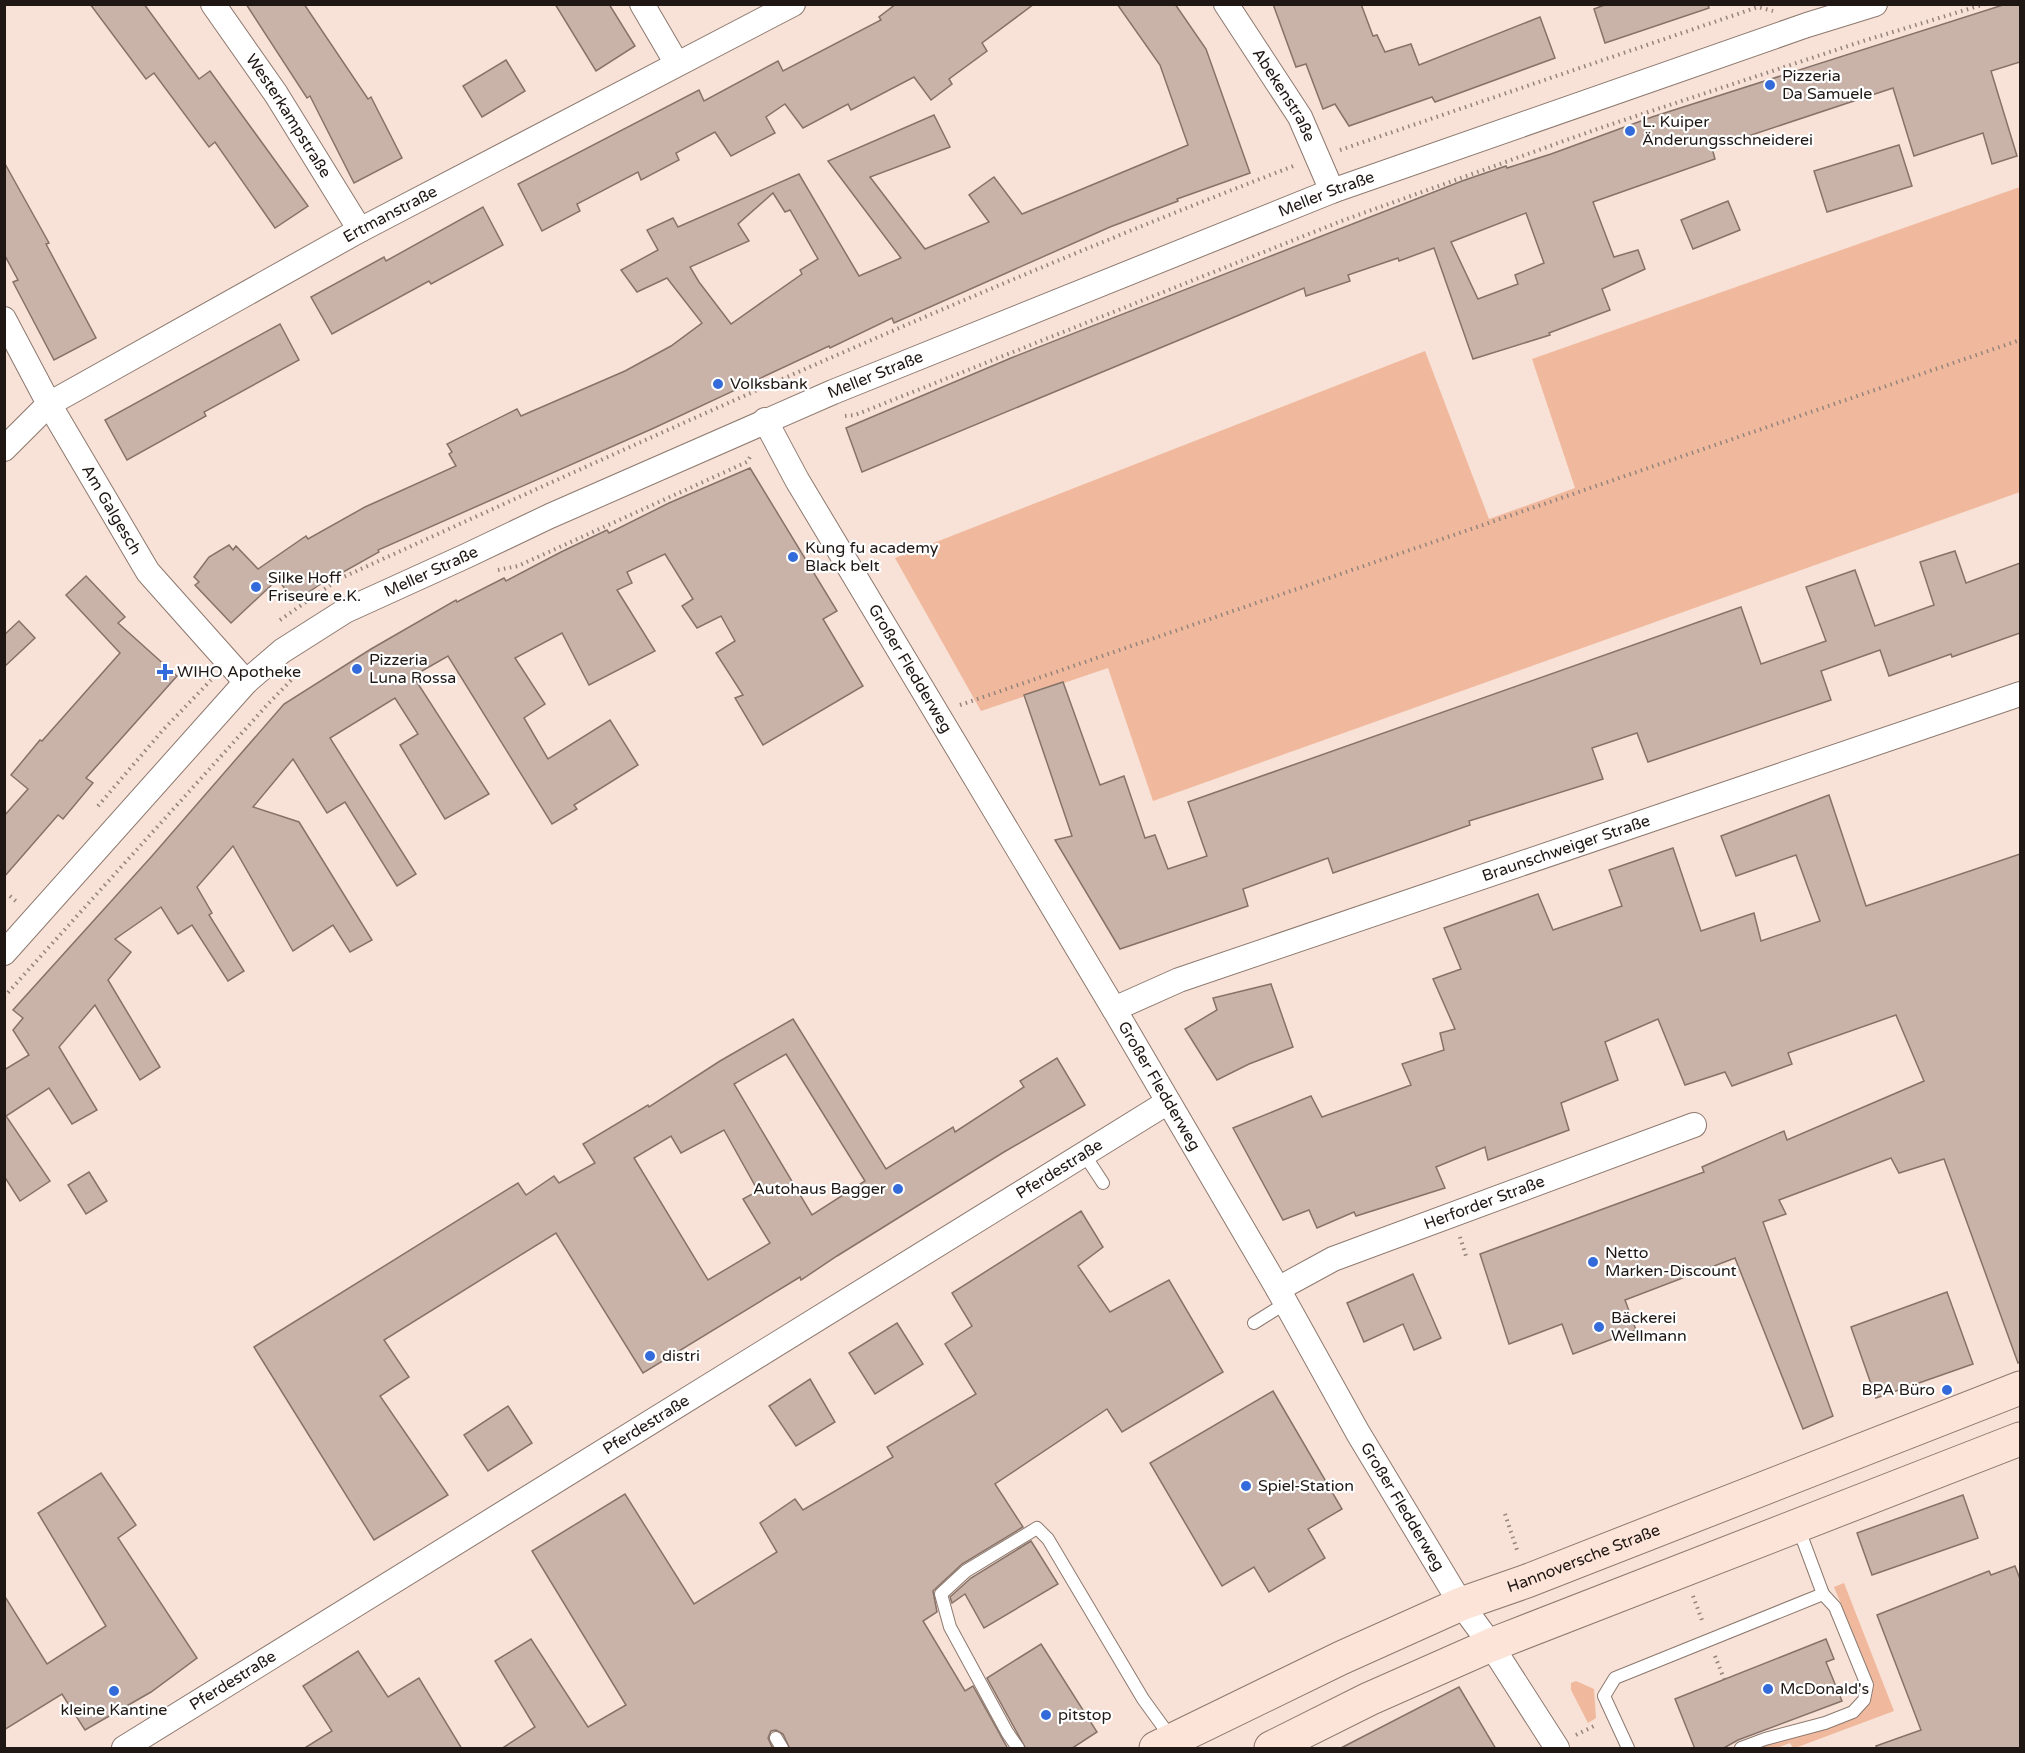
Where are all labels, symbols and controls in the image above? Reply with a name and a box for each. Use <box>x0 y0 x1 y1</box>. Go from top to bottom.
street label: Abekenstraße <box>1248 44 1319 145</box>
street label: Westerkampstraße <box>241 50 335 182</box>
place label: Pizzeria Da Samuele <box>1782 66 1872 104</box>
marker: Pizzeria Da Samuele <box>1763 78 1777 92</box>
place label: L. Kuiper Änderungsschneiderei <box>1642 112 1813 150</box>
marker: L. Kuiper Änderungsschneiderei <box>1623 124 1637 138</box>
street label: Meller Straße <box>1275 167 1377 222</box>
street label: Ertmanstraße <box>340 181 441 247</box>
street label: Meller Straße <box>825 347 926 403</box>
place label: Volksbank <box>730 374 808 394</box>
marker: Volksbank <box>711 377 725 391</box>
street label: Am Galgesch <box>77 461 146 558</box>
place label: Kung fu academy Black belt <box>805 538 939 576</box>
street label: Meller Straße <box>381 542 481 602</box>
marker: Kung fu academy Black belt <box>786 550 800 564</box>
place label: Silke Hoff Friseure e.K. <box>268 568 361 606</box>
marker: Silke Hoff Friseure e.K. <box>249 580 263 594</box>
street label: Großer Fledderweg <box>864 601 956 737</box>
place label: Pizzeria Luna Rossa <box>369 650 456 688</box>
place label: WIHO Apotheke <box>177 662 301 682</box>
marker: Pizzeria Luna Rossa <box>350 662 364 676</box>
marker: WIHO Apotheke <box>158 665 172 679</box>
street label: Braunschweiger Straße <box>1479 811 1653 886</box>
street label: Großer Fledderweg <box>1113 1018 1205 1154</box>
street label: Pferdestraße <box>1012 1135 1106 1204</box>
street label: Herforder Straße <box>1421 1171 1547 1234</box>
place label: Autohaus Bagger <box>753 1179 887 1199</box>
marker: Autohaus Bagger <box>891 1182 905 1196</box>
place label: Netto Marken-Discount <box>1605 1243 1737 1281</box>
marker: Netto Marken-Discount <box>1586 1255 1600 1269</box>
place label: Bäckerei Wellmann <box>1611 1308 1687 1346</box>
marker: Bäckerei Wellmann <box>1592 1320 1606 1334</box>
place label: distri <box>662 1346 700 1366</box>
marker: distri <box>643 1349 657 1363</box>
place label: BPA Büro <box>1861 1380 1935 1400</box>
marker: BPA Büro <box>1940 1383 1954 1397</box>
street label: Pferdestraße <box>599 1391 693 1459</box>
street label: Großer Fledderweg <box>1356 1439 1449 1575</box>
place label: Spiel-Station <box>1258 1476 1354 1496</box>
marker: Spiel-Station <box>1239 1479 1253 1493</box>
street label: Hannoversche Straße <box>1504 1520 1663 1597</box>
street label: Pferdestraße <box>186 1646 280 1715</box>
place label: McDonald's <box>1780 1679 1869 1699</box>
marker: McDonald's <box>1761 1682 1775 1696</box>
marker: kleine Kantine <box>107 1684 121 1698</box>
place label: kleine Kantine <box>61 1700 167 1720</box>
place label: pitstop <box>1058 1705 1112 1725</box>
marker: pitstop <box>1039 1708 1053 1722</box>

